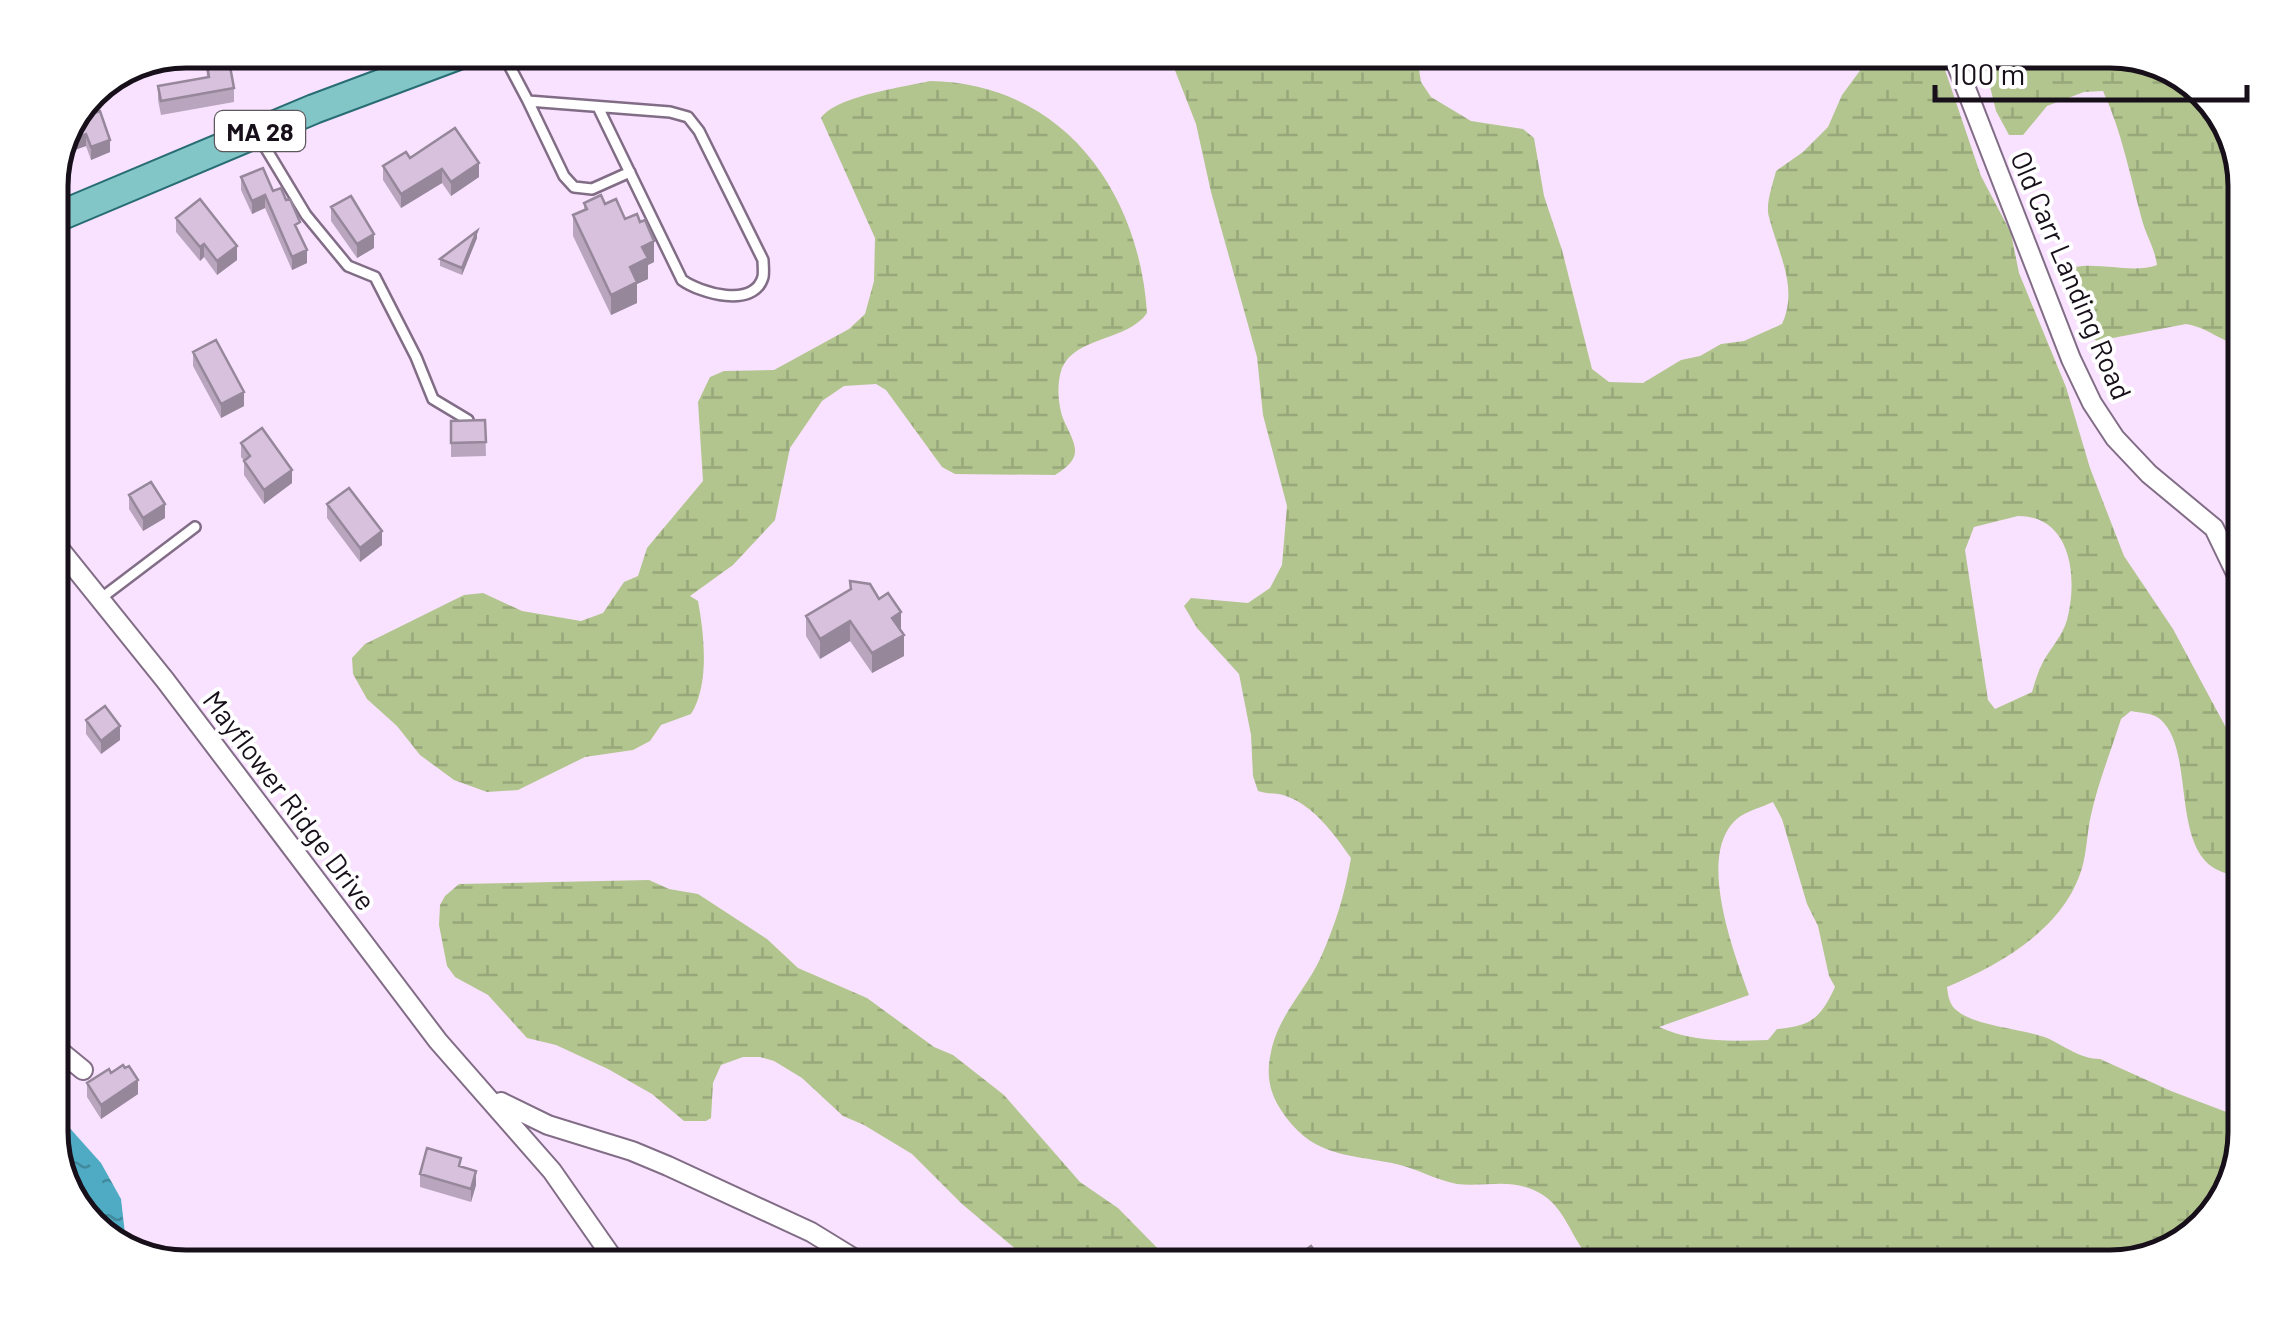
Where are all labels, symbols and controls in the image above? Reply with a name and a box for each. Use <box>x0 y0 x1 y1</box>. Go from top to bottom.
scale bar <box>1935 40 2248 102</box>
text: 100 m <box>1950 55 2025 91</box>
road number: MA 28 <box>215 111 305 151</box>
street label: Old Carr Landing Road <box>2004 145 2140 405</box>
street label: Mayflower Ridge Drive <box>196 684 384 916</box>

